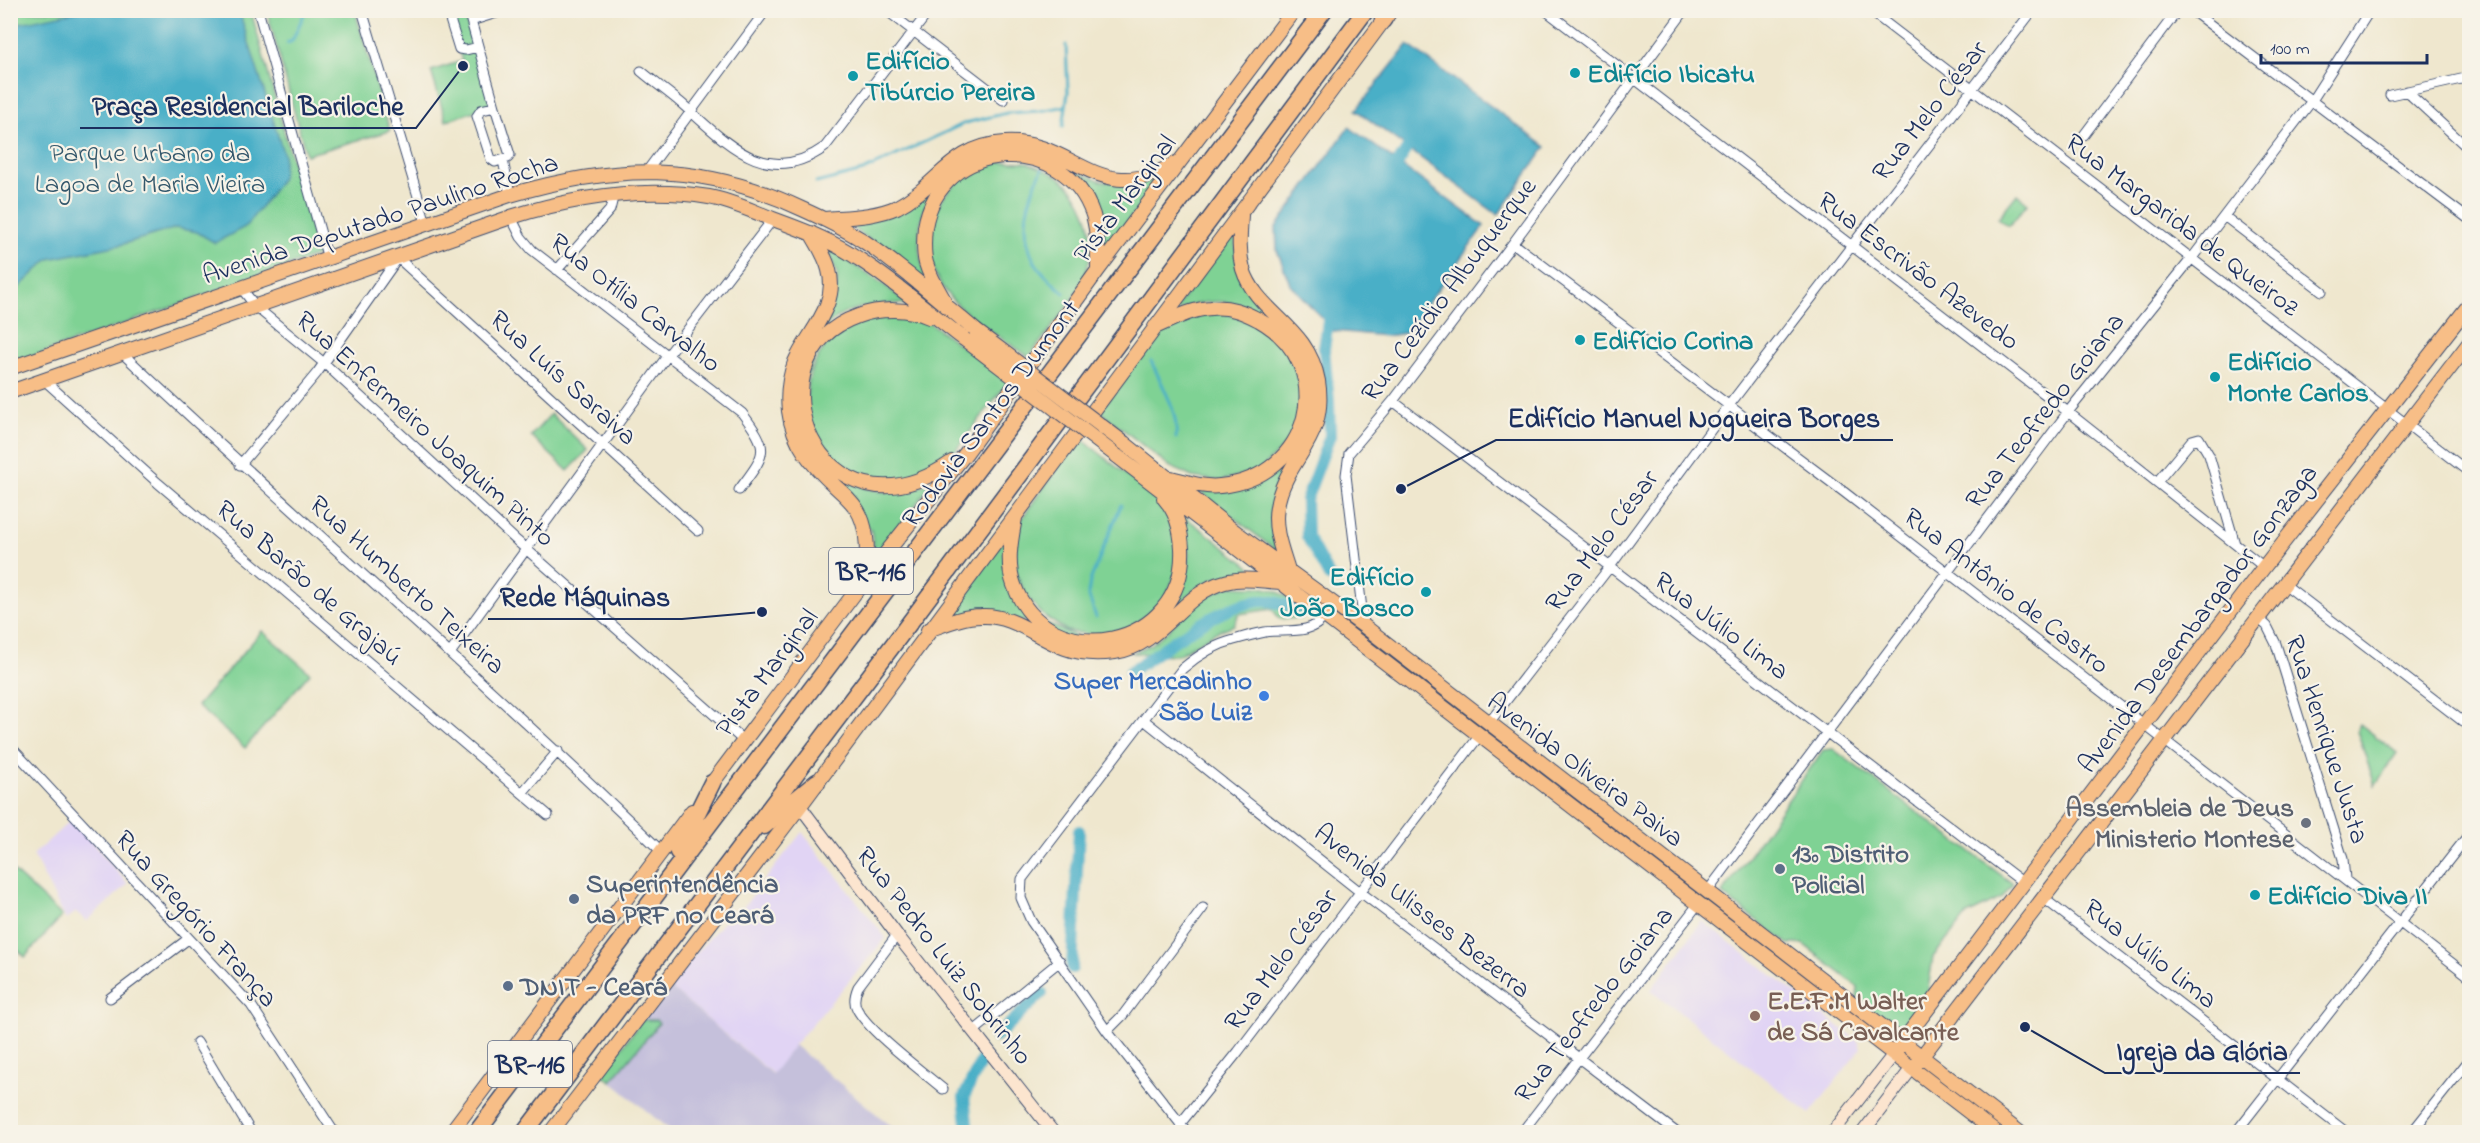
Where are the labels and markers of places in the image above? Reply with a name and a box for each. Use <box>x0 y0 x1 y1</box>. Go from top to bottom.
place label: Edifício Tibúrcio Pereira <box>865 43 1035 113</box>
place label: Edifício Ibicatu <box>1587 56 1755 95</box>
marker: Edifício Ibicatu <box>1568 66 1582 80</box>
marker: Edifício Tibúrcio Pereira <box>846 69 860 83</box>
callout: Praça Residencial Bariloche <box>80 82 416 128</box>
place label: Edifício Corina <box>1592 323 1753 362</box>
marker: Edifício Corina <box>1573 333 1587 347</box>
place label: Edifício Monte Carlos <box>2227 344 2369 414</box>
marker: Edifício Monte Carlos <box>2208 370 2222 384</box>
callout: Edifício Manuel Nogueira Borges <box>1496 394 1893 440</box>
place label: Edifício João Bosco <box>1280 559 1414 629</box>
callout: Rede Máquinas <box>488 573 682 619</box>
marker: Edifício João Bosco <box>1419 585 1433 599</box>
place label: Super Mercadinho São Luiz <box>1054 663 1253 733</box>
marker: Super Mercadinho São Luiz <box>1257 689 1271 703</box>
place label: Assembleia de Deus Ministerio Montese <box>2066 790 2295 860</box>
marker: Assembleia de Deus Ministerio Montese <box>2299 816 2313 830</box>
place label: 13º Distrito Policial <box>1792 836 1909 906</box>
marker: 13º Distrito Policial <box>1773 862 1787 876</box>
place label: Superintendência da PRF no Ceará <box>586 866 779 936</box>
place label: Edifício Diva II <box>2267 878 2428 917</box>
marker: Edifício Diva II <box>2248 888 2262 902</box>
marker: Superintendência da PRF no Ceará <box>567 892 581 906</box>
place label: DNIT - Ceará <box>518 969 667 1008</box>
marker: DNIT - Ceará <box>501 979 515 993</box>
place label: E.E.F.M Walter de Sá Cavalcante <box>1767 983 1960 1053</box>
marker: E.E.F.M Walter de Sá Cavalcante <box>1748 1009 1762 1023</box>
callout: Igreja da Glória <box>2105 1027 2300 1073</box>

